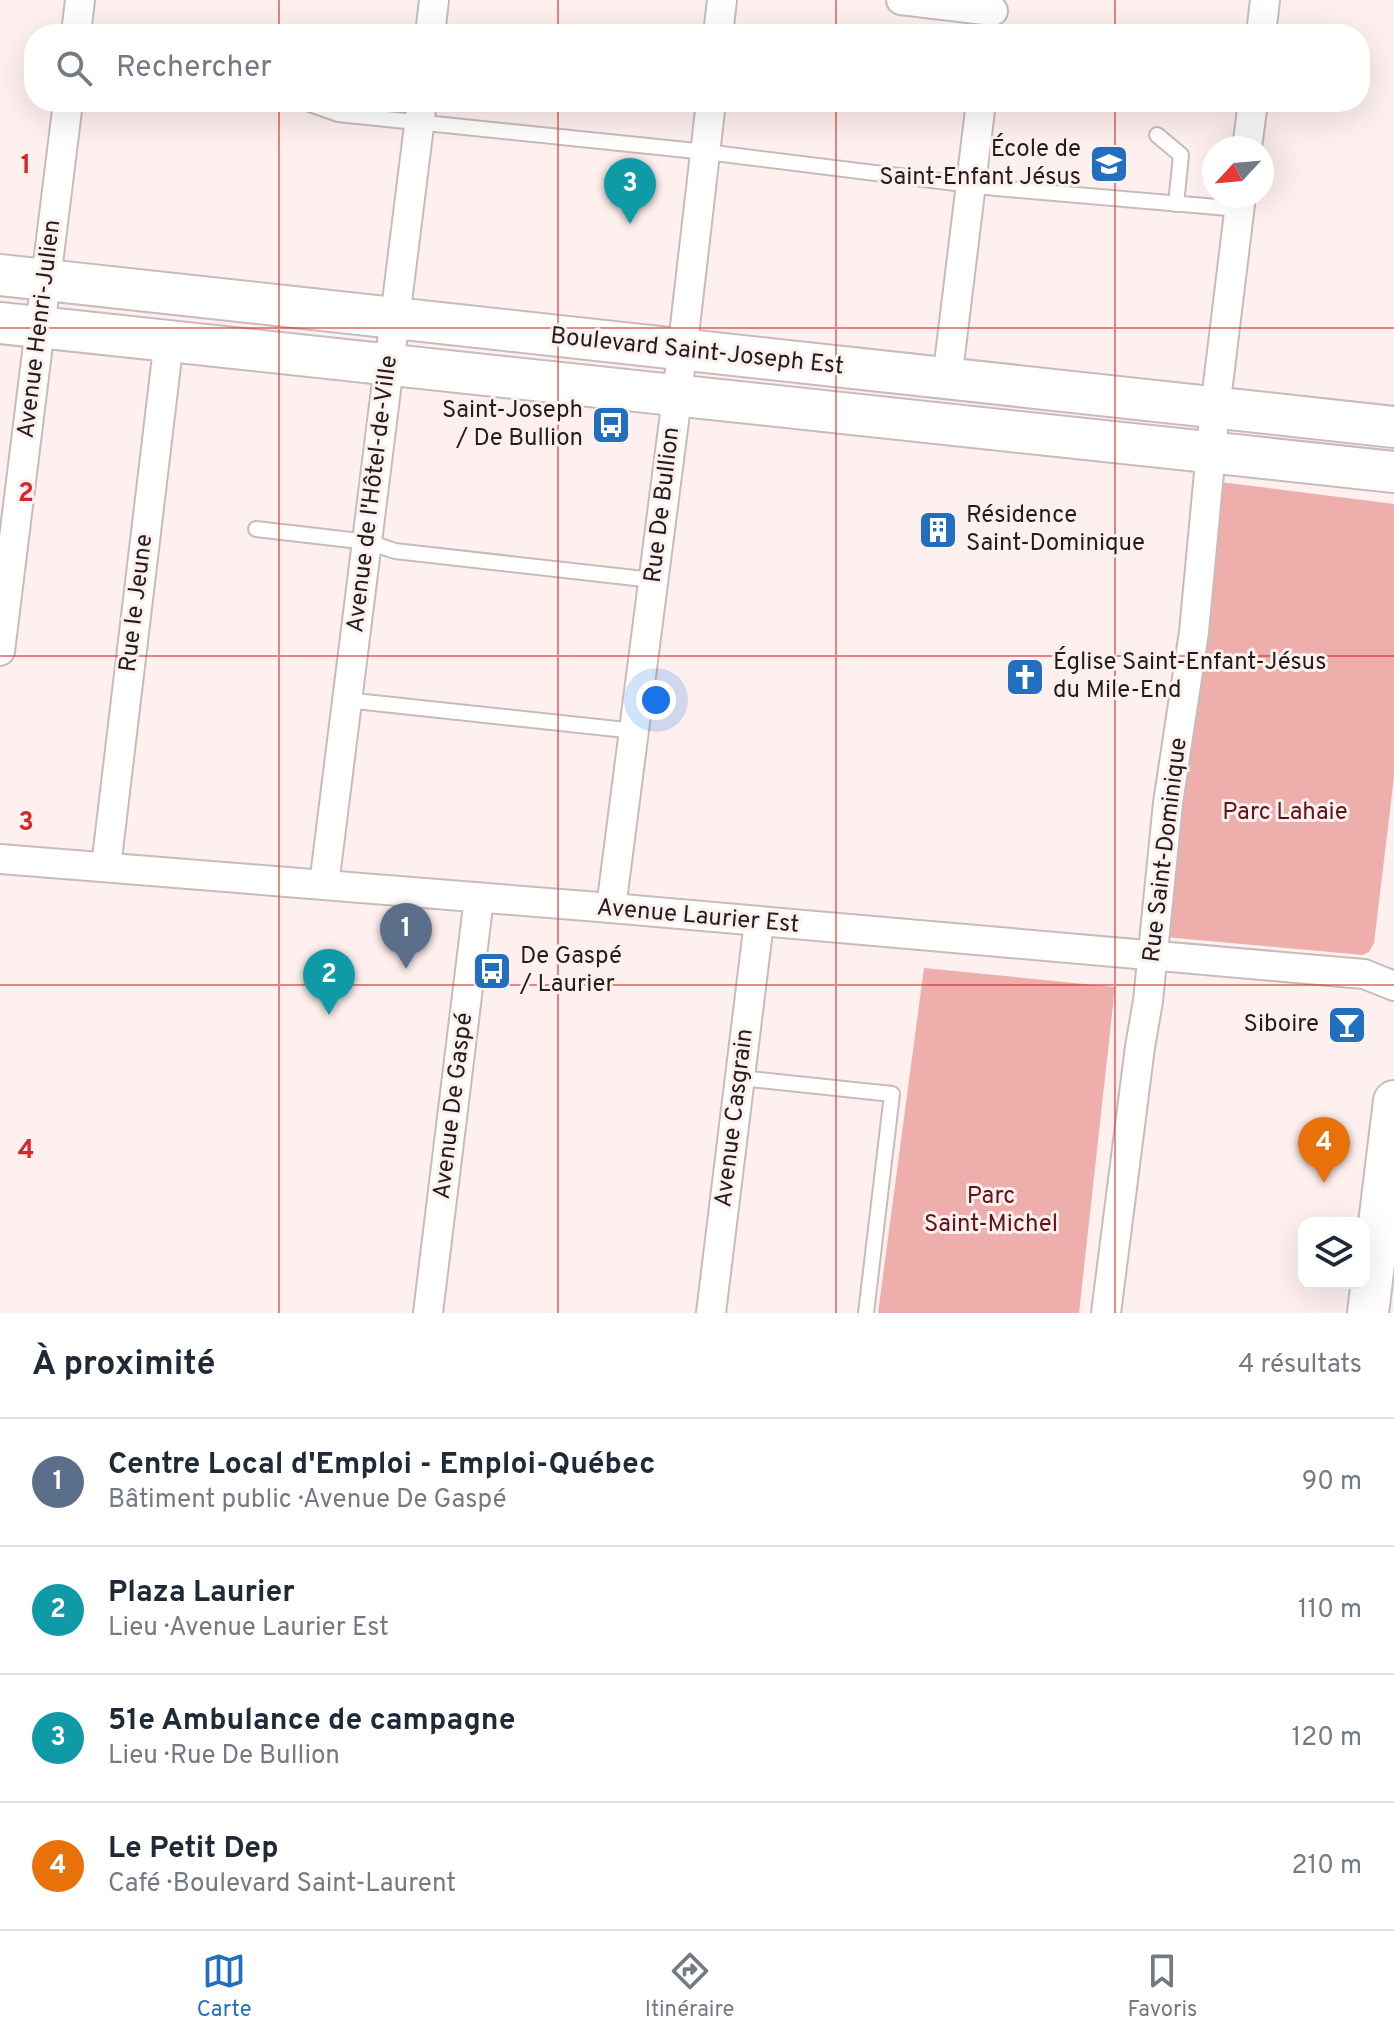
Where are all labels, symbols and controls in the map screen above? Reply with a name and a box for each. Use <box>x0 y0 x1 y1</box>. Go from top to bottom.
search box <box>24 24 1370 112</box>
icon: search <box>52 46 96 90</box>
text: Rechercher <box>116 50 272 87</box>
place label: École de Saint-Enfant Jésus <box>879 133 1081 193</box>
north arrow <box>1202 136 1274 208</box>
school or university icon: École de Saint-Enfant Jésus <box>1088 143 1130 185</box>
text: 1 <box>21 150 31 183</box>
pin: 3 <box>604 158 656 224</box>
street label: Avenue Henri-Julien <box>12 218 68 440</box>
street label: Boulevard Saint-Joseph Est <box>549 322 845 382</box>
street label: Avenue de l'Hôtel-de-Ville <box>341 354 405 634</box>
place label: Saint-Joseph / De Bullion <box>442 396 583 454</box>
bus stop icon: Saint-Joseph / De Bullion <box>590 404 632 446</box>
street label: Rue De Bullion <box>639 425 687 585</box>
text: 2 <box>18 478 34 511</box>
place label: Résidence Saint-Dominique <box>966 501 1145 559</box>
building icon: Résidence Saint-Dominique <box>917 509 959 551</box>
street label: Rue le Jeune <box>114 532 160 674</box>
place label: Église Saint-Enfant-Jésus du Mile-End <box>1053 646 1326 706</box>
church icon: Église Saint-Enfant-Jésus du Mile-End <box>1004 656 1046 698</box>
your location <box>636 680 676 720</box>
street label: Rue Saint-Dominique <box>1137 736 1195 964</box>
park label: Parc Lahaie <box>1222 798 1348 828</box>
text: 3 <box>18 807 34 840</box>
street label: Avenue Laurier Est <box>596 893 800 941</box>
pin: 1 <box>380 903 432 969</box>
place label: De Gaspé / Laurier <box>519 942 622 1000</box>
pin: 2 <box>303 949 355 1015</box>
bus stop icon: De Gaspé / Laurier <box>471 950 513 992</box>
bar icon: Siboire <box>1326 1004 1368 1046</box>
place label: Siboire <box>1244 1010 1319 1040</box>
street label: Avenue De Gaspé <box>428 1011 480 1201</box>
street label: Avenue Casgrain <box>709 1027 761 1209</box>
pin: 4 <box>1298 1117 1350 1183</box>
text: 4 <box>18 1135 34 1168</box>
park label: Parc Saint-Michel <box>924 1182 1058 1240</box>
map controls <box>1298 1217 1370 1289</box>
button: layers <box>1298 1217 1370 1289</box>
text: À proximité <box>32 1344 215 1387</box>
text: 4 résultats <box>1238 1349 1362 1382</box>
text: Centre Local d'Emploi - Emploi-Québec <box>108 1447 655 1484</box>
text: 1 <box>53 1466 63 1499</box>
text: 90 m <box>1302 1466 1362 1499</box>
text: Bâtiment public · Avenue De Gaspé <box>108 1484 506 1517</box>
text: Plaza Laurier <box>108 1575 295 1612</box>
text: 2 <box>50 1594 66 1627</box>
text: 110 m <box>1298 1594 1362 1627</box>
text: Lieu · Avenue Laurier Est <box>108 1612 389 1645</box>
text: 51e Ambulance de campagne <box>108 1703 515 1740</box>
text: 3 <box>50 1722 66 1755</box>
text: 120 m <box>1292 1722 1362 1755</box>
text: Lieu · Rue De Bullion <box>108 1740 340 1773</box>
text: Le Petit Dep <box>108 1831 279 1868</box>
text: 4 <box>50 1850 66 1883</box>
text: 210 m <box>1292 1850 1362 1883</box>
text: Café · Boulevard Saint-Laurent <box>108 1868 456 1901</box>
tab: Carte <box>197 1949 252 2024</box>
tab: Itinéraire <box>645 1949 734 2024</box>
tab: Favoris <box>1128 1949 1197 2024</box>

